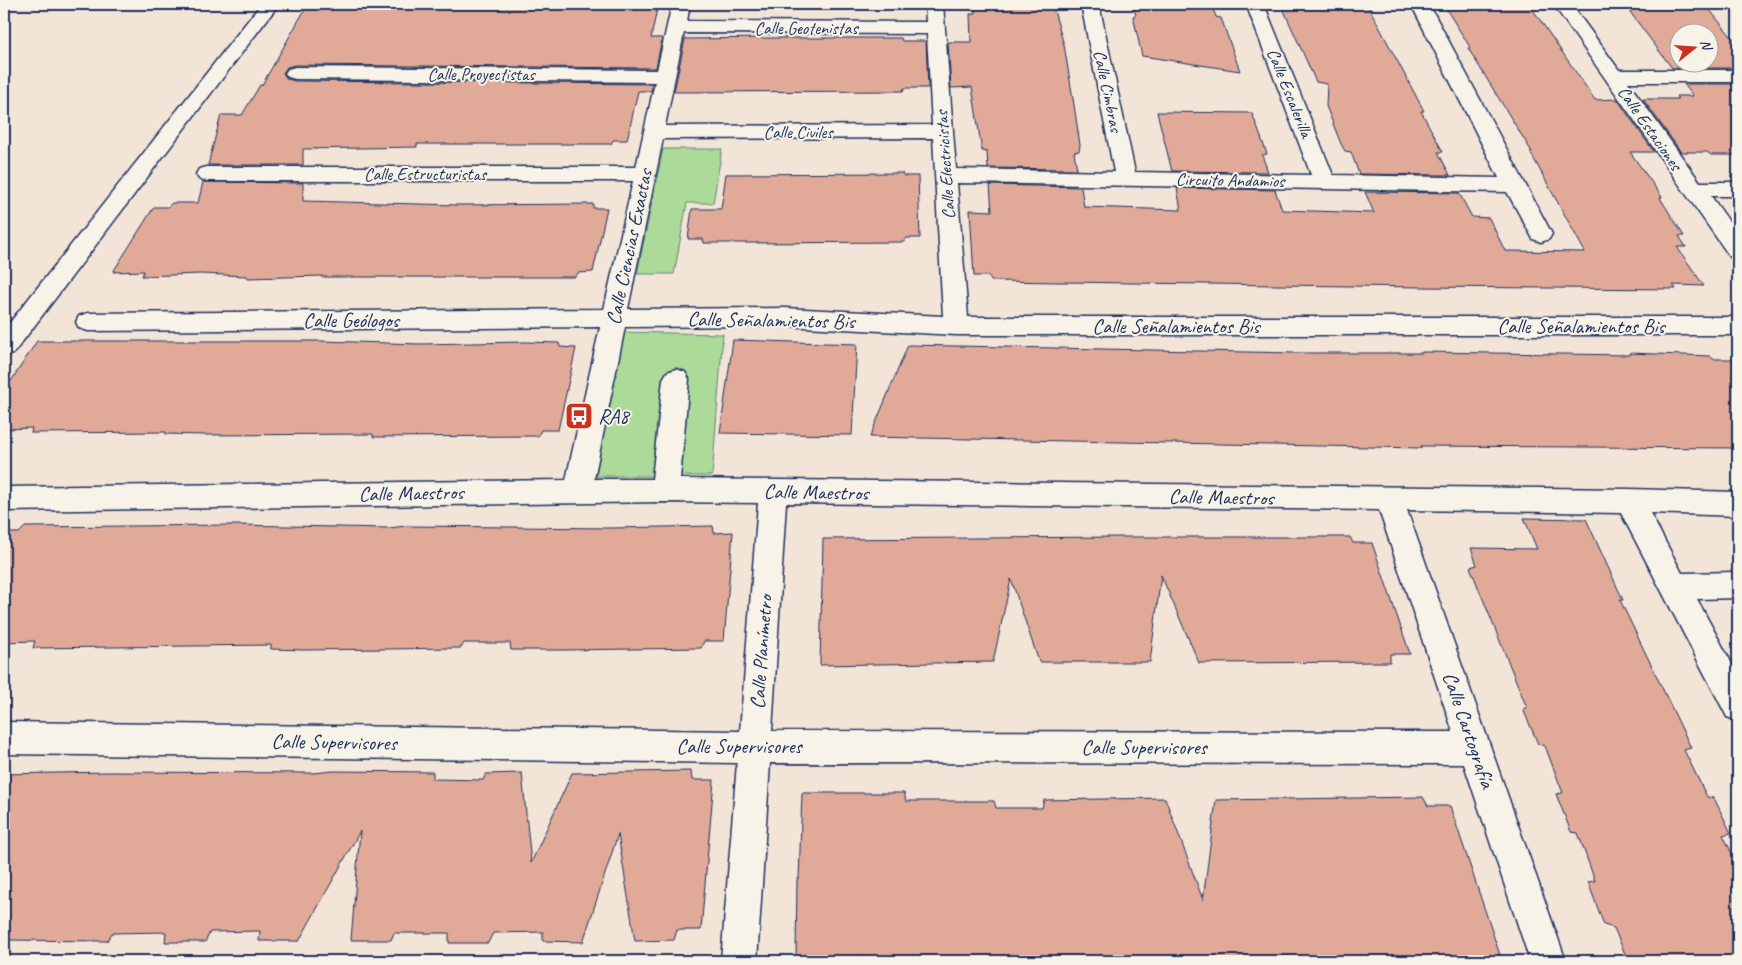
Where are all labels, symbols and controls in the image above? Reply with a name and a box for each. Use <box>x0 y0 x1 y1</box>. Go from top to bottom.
street label: Calle Geotenistas <box>754 17 859 39</box>
north arrow <box>1670 22 1720 72</box>
text: N <box>1697 38 1716 53</box>
street label: Calle Escalerilla <box>1262 45 1318 142</box>
street label: Calle Cimbras <box>1089 48 1128 136</box>
street label: Calle Proyectistas <box>427 63 536 85</box>
street label: Calle Estaciones <box>1613 82 1688 176</box>
street label: Calle Electricistas <box>930 108 960 220</box>
street label: Calle Civiles <box>763 121 834 143</box>
street label: Calle Estructuristas <box>364 163 488 185</box>
street label: Calle Ciencias Exactas <box>600 165 659 327</box>
street label: Circuito Andamios <box>1176 168 1286 192</box>
street label: Calle Señalamientos Bis <box>687 306 857 334</box>
street label: Calle Geólogos <box>303 307 401 333</box>
street label: Calle Señalamientos Bis <box>1092 313 1262 339</box>
street label: Calle Señalamientos Bis <box>1497 313 1667 339</box>
bus stop icon: RA8 <box>564 401 594 431</box>
place label: RA8 <box>598 403 631 429</box>
street label: Calle Maestros <box>763 478 870 506</box>
street label: Calle Maestros <box>358 479 465 507</box>
street label: Calle Maestros <box>1168 483 1275 511</box>
street label: Calle Planímetro <box>744 592 778 710</box>
street label: Calle Cartografía <box>1437 668 1502 793</box>
street label: Calle Supervisores <box>271 728 399 756</box>
street label: Calle Supervisores <box>676 733 804 759</box>
street label: Calle Supervisores <box>1081 734 1209 760</box>

